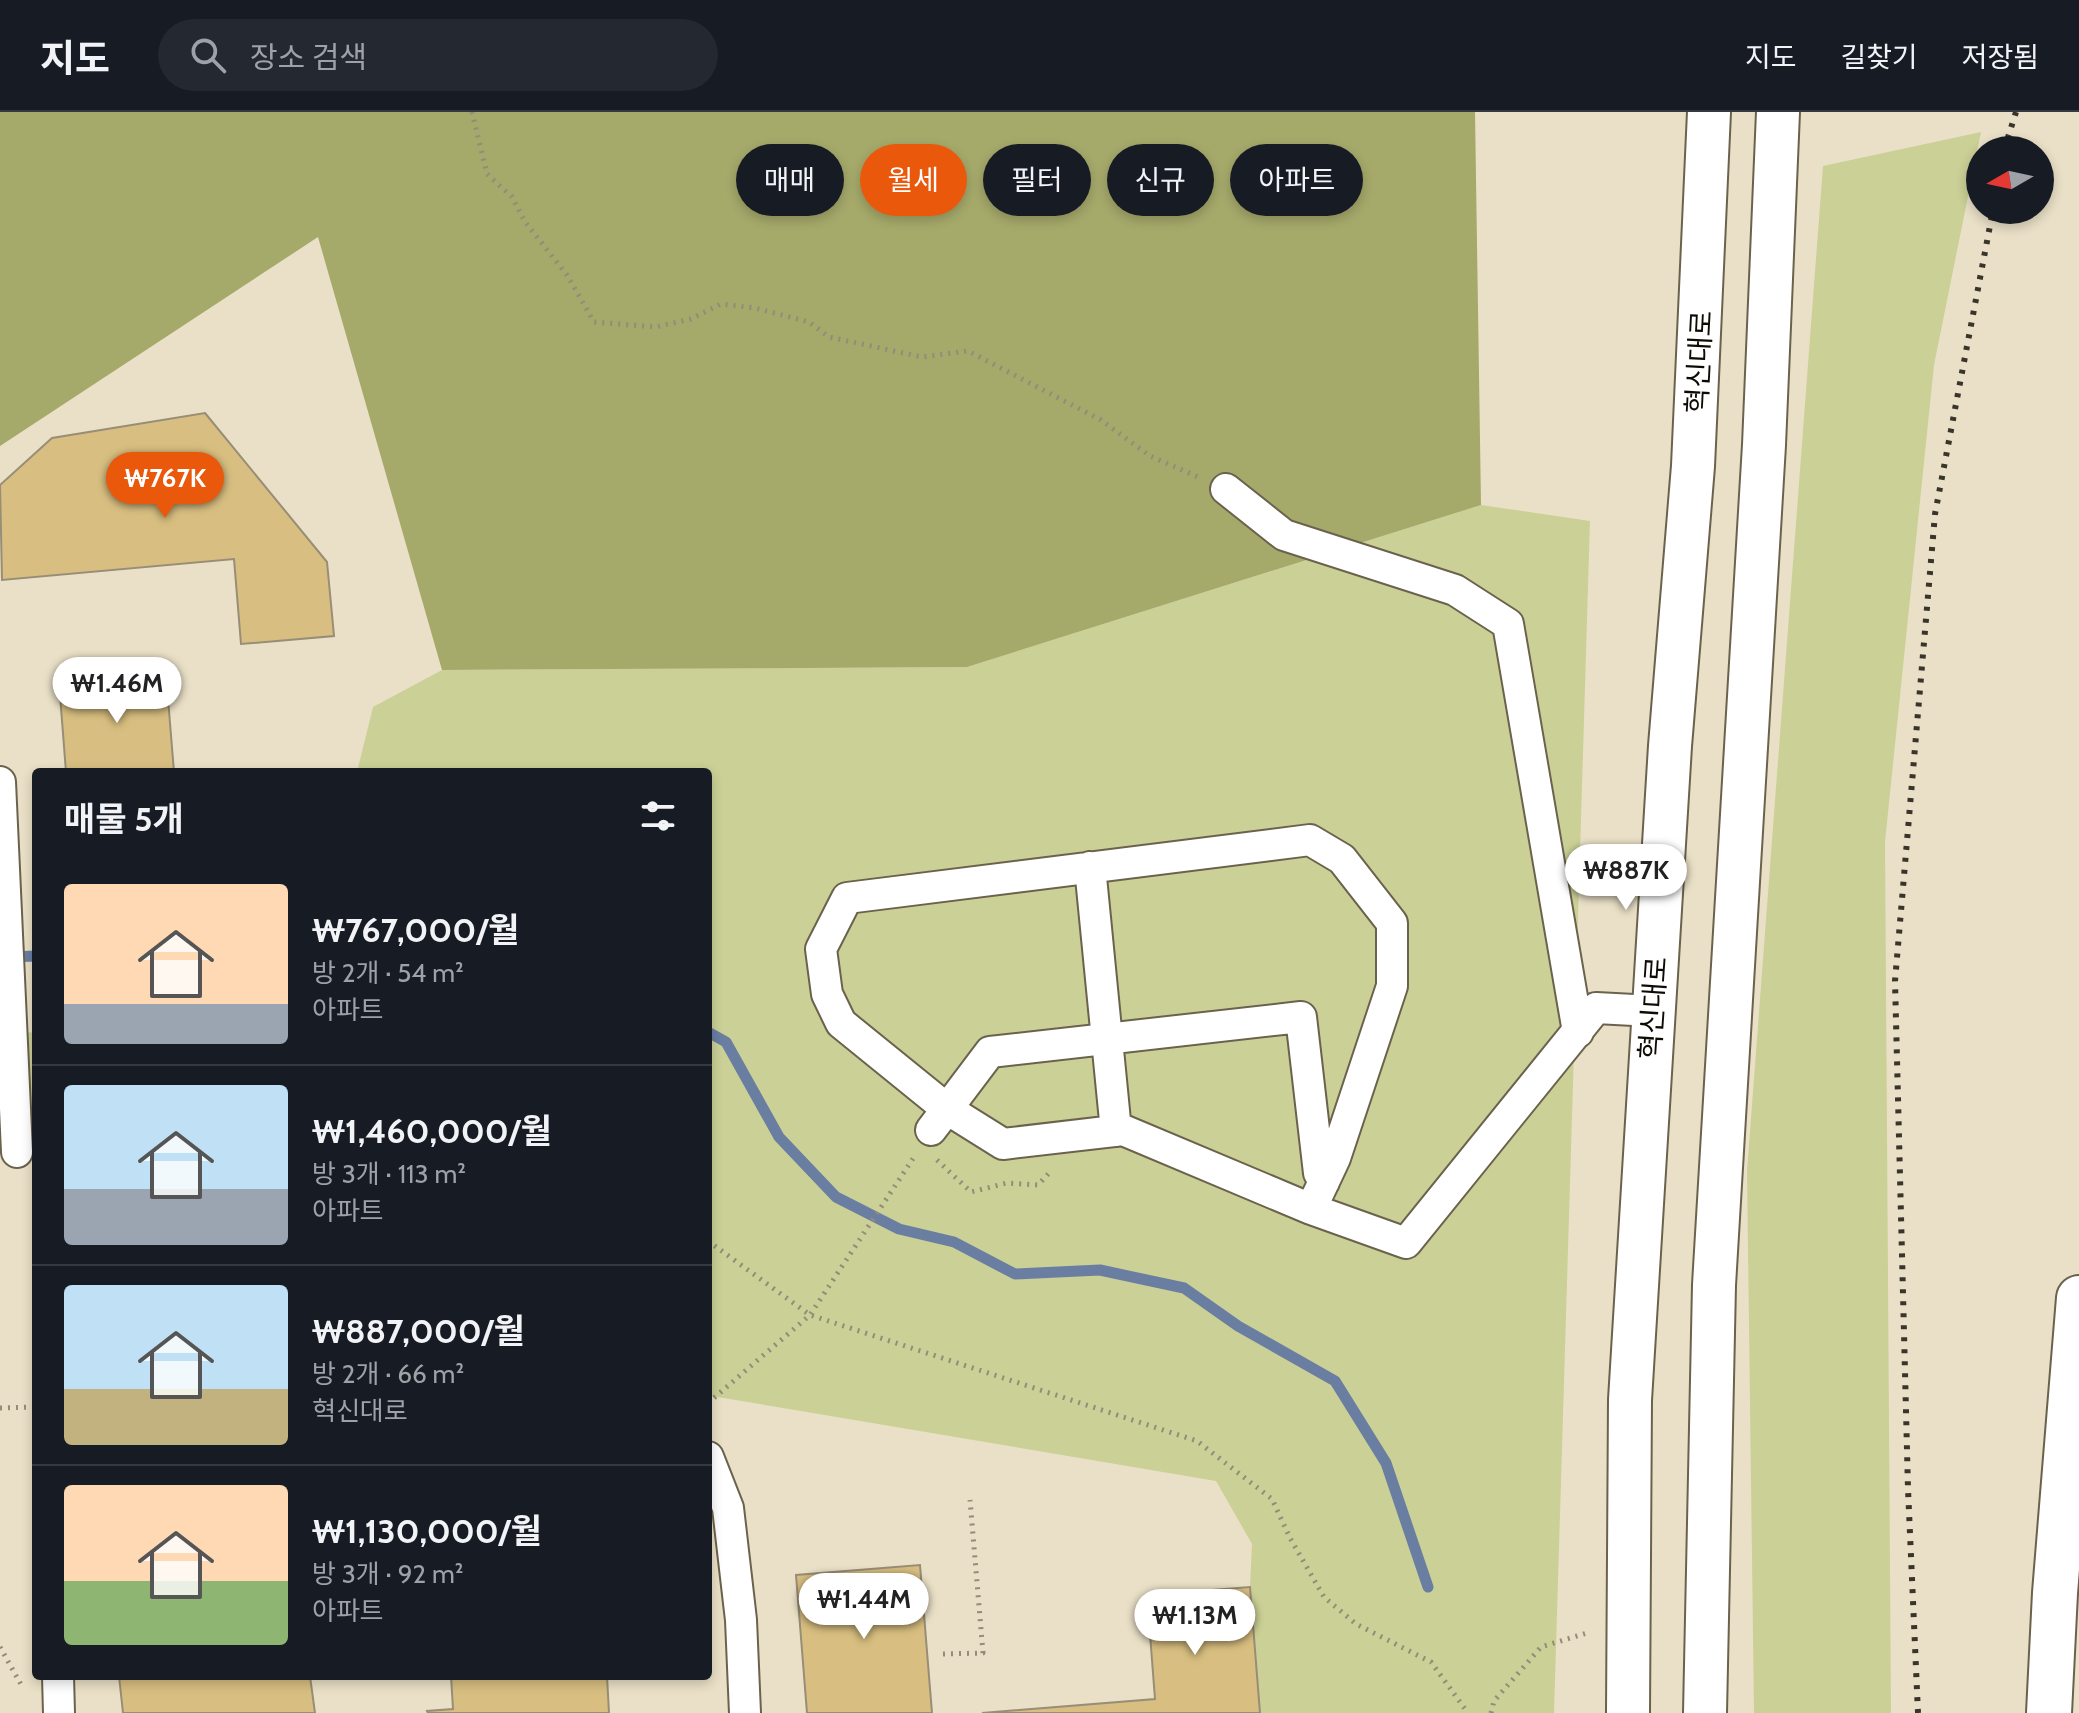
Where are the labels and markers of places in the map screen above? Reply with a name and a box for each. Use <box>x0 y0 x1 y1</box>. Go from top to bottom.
pin: ₩767K <box>109 452 221 520</box>
pin: ₩1.46M <box>52 657 182 725</box>
pin: ₩887K <box>1570 844 1682 912</box>
pin: ₩1.44M <box>799 1573 929 1641</box>
pin: ₩1.13M <box>1130 1589 1260 1657</box>

